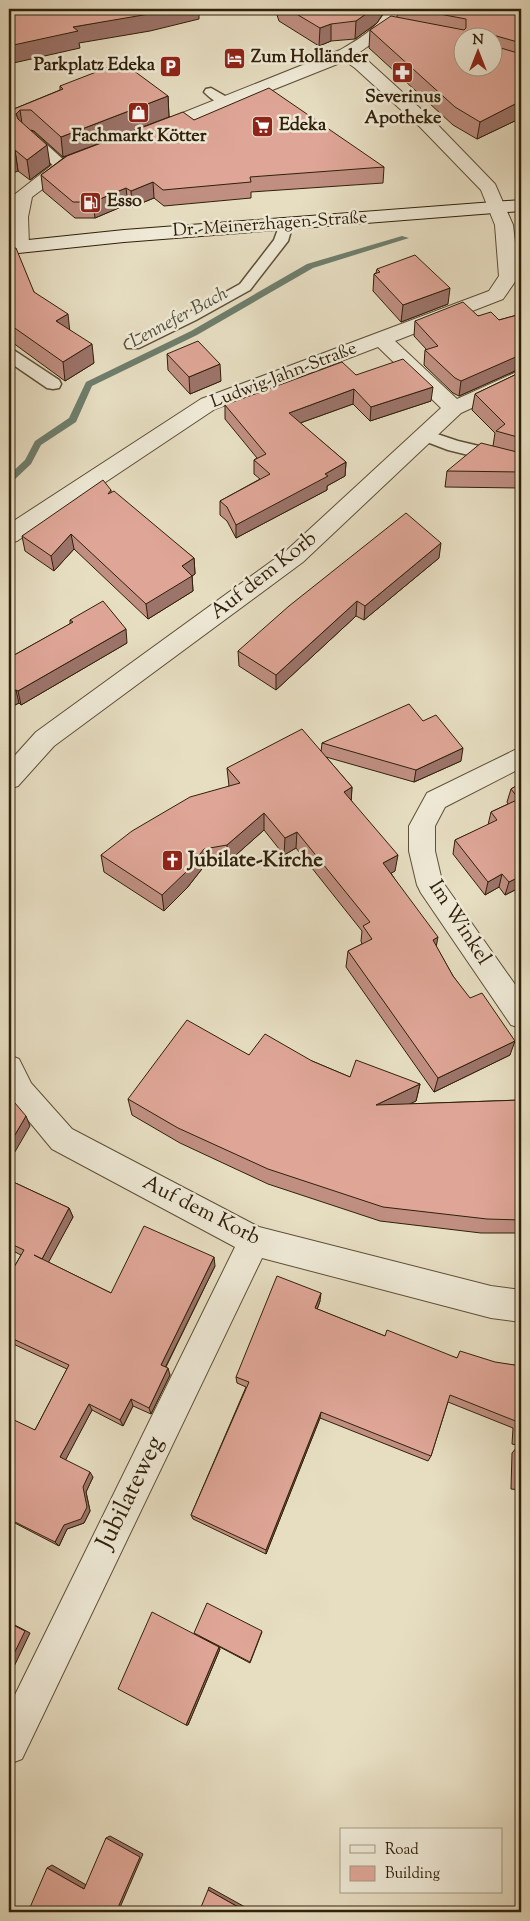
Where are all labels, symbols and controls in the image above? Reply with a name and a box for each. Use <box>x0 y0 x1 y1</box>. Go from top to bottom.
north arrow <box>452 28 502 78</box>
text: N <box>472 31 484 51</box>
place label: Zum Holländer <box>251 45 368 71</box>
hotel icon: Zum Holländer <box>223 46 247 70</box>
place label: Parkplatz Edeka <box>34 53 156 79</box>
parking icon: Parkplatz Edeka <box>159 54 183 78</box>
pharmacy icon: Severinus Apotheke <box>391 61 415 85</box>
place label: Severinus Apotheke <box>365 85 442 132</box>
shop icon: Fachmarkt Kötter <box>127 100 151 124</box>
place label: Edeka <box>279 113 327 139</box>
supermarket icon: Edeka <box>251 114 275 138</box>
place label: Fachmarkt Kötter <box>71 124 207 150</box>
place label: Esso <box>107 189 142 215</box>
fuel station icon: Esso <box>79 190 103 214</box>
street label: Dr.-Meinerzhagen-Straße <box>172 205 368 245</box>
water label: Lennefer Bach <box>125 280 234 355</box>
street label: Ludwig-Jahn-Straße <box>207 336 361 416</box>
street label: Auf dem Korb <box>204 525 324 627</box>
place label: Jubilate-Kirche <box>186 846 323 876</box>
church icon: Jubilate-Kirche <box>160 849 184 873</box>
street label: Im Winkel <box>420 875 498 971</box>
street label: Auf dem Korb <box>137 1168 265 1254</box>
street label: Jubilateweg <box>87 1430 174 1558</box>
legend <box>340 1828 502 1894</box>
text: Road <box>385 1840 419 1861</box>
text: Building <box>385 1864 440 1885</box>

